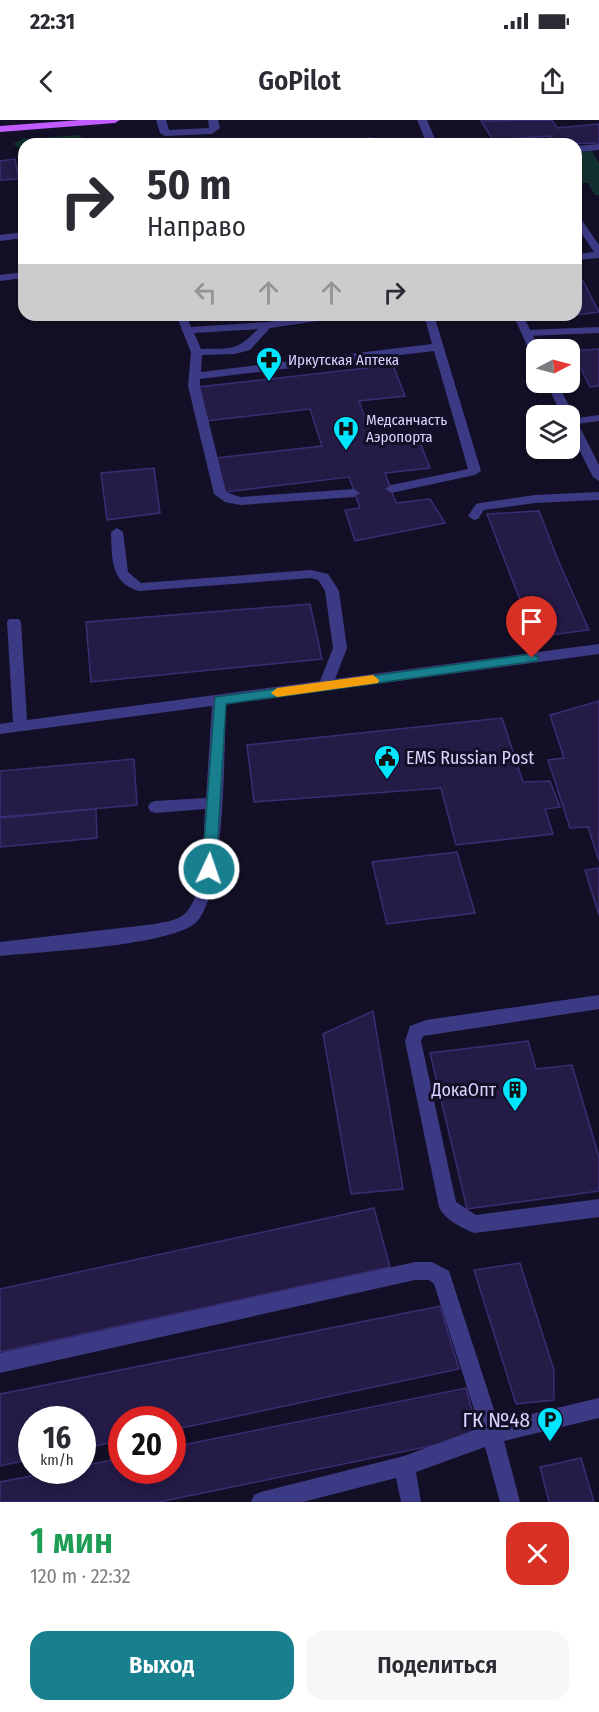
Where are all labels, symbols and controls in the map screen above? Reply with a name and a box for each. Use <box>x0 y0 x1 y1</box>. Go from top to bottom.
text: 22:31 <box>30 8 75 35</box>
icon: back <box>30 65 63 98</box>
text: GoPilot <box>258 65 341 97</box>
icon: share <box>536 65 569 98</box>
text: 50 m <box>147 160 231 210</box>
icon: right <box>48 162 126 240</box>
text: Направо <box>147 211 246 243</box>
icon: left <box>189 276 222 309</box>
icon: ahead <box>252 276 285 309</box>
icon: ahead <box>315 276 348 309</box>
icon: right <box>378 276 411 309</box>
north arrow <box>526 339 580 393</box>
map controls <box>526 339 580 459</box>
pharmacy icon: Иркутская Аптека <box>254 345 284 383</box>
place label: Иркутская Аптека <box>288 351 399 369</box>
button: layers <box>526 405 580 459</box>
place label: Медсанчасть Аэропорта <box>366 411 447 446</box>
hospital icon: Медсанчасть Аэропорта <box>331 414 361 452</box>
pin <box>506 596 557 658</box>
icon: arrive <box>515 605 548 638</box>
public building icon: EMS Russian Рost <box>372 743 402 781</box>
place label: EMS Russian Рost <box>406 747 534 769</box>
position arrow <box>177 837 241 901</box>
building icon: ДокаОпт <box>500 1075 530 1113</box>
place label: ДокаОпт <box>430 1079 497 1101</box>
parking icon: ГК №48 <box>535 1405 565 1443</box>
speed limit sign: 20 <box>108 1406 186 1484</box>
place label: ГК №48 <box>462 1407 530 1433</box>
text: 16 <box>43 1420 71 1456</box>
text: km/h <box>40 1451 74 1469</box>
text: 1 мин <box>30 1519 113 1563</box>
button: close <box>506 1522 569 1585</box>
text: 120 m · 22:32 <box>30 1564 131 1588</box>
button: Выход <box>30 1631 294 1700</box>
button: Поделиться <box>306 1631 569 1700</box>

